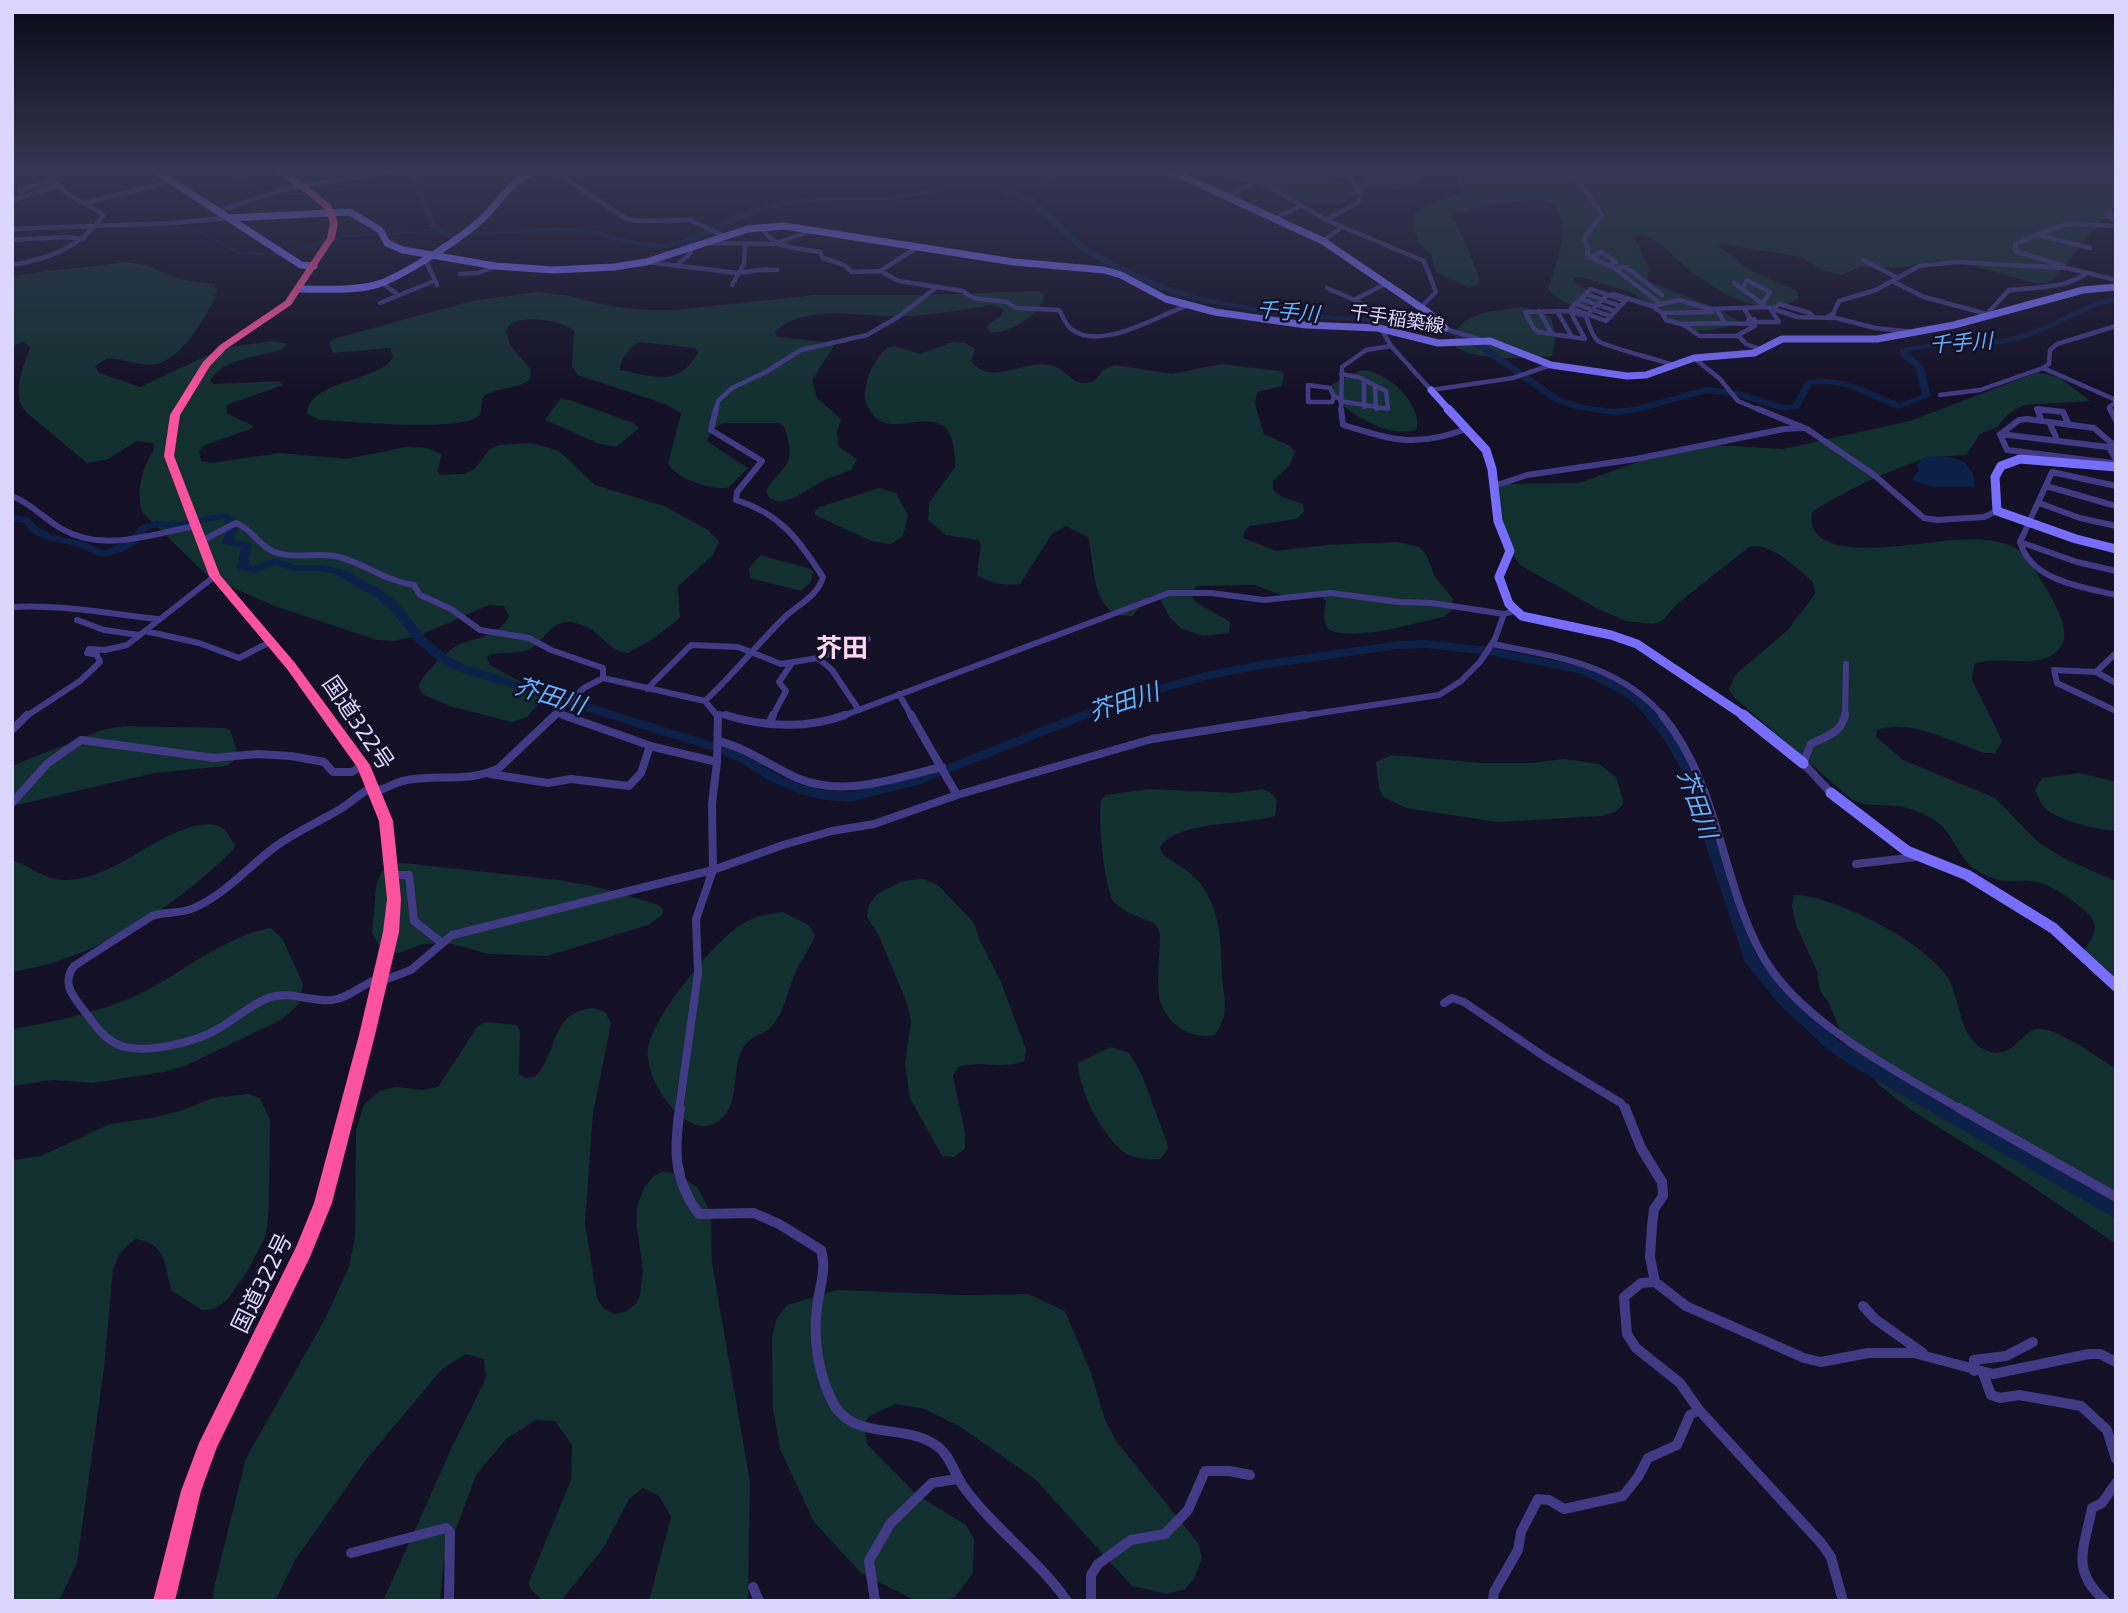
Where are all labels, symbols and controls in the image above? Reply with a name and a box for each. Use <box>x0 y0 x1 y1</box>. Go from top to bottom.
water label: 千手川 <box>1256 297 1320 327</box>
street label: 千手稲築線 <box>1348 300 1446 338</box>
water label: 千手川 <box>1929 328 1993 358</box>
district label: 芥田 <box>816 632 868 664</box>
street label: 国道322号 <box>316 671 400 775</box>
water label: 芥田川 <box>511 672 589 720</box>
water label: 芥田川 <box>1085 677 1163 727</box>
water label: 芥田川 <box>1671 765 1723 843</box>
street label: 国道322号 <box>226 1229 298 1337</box>

